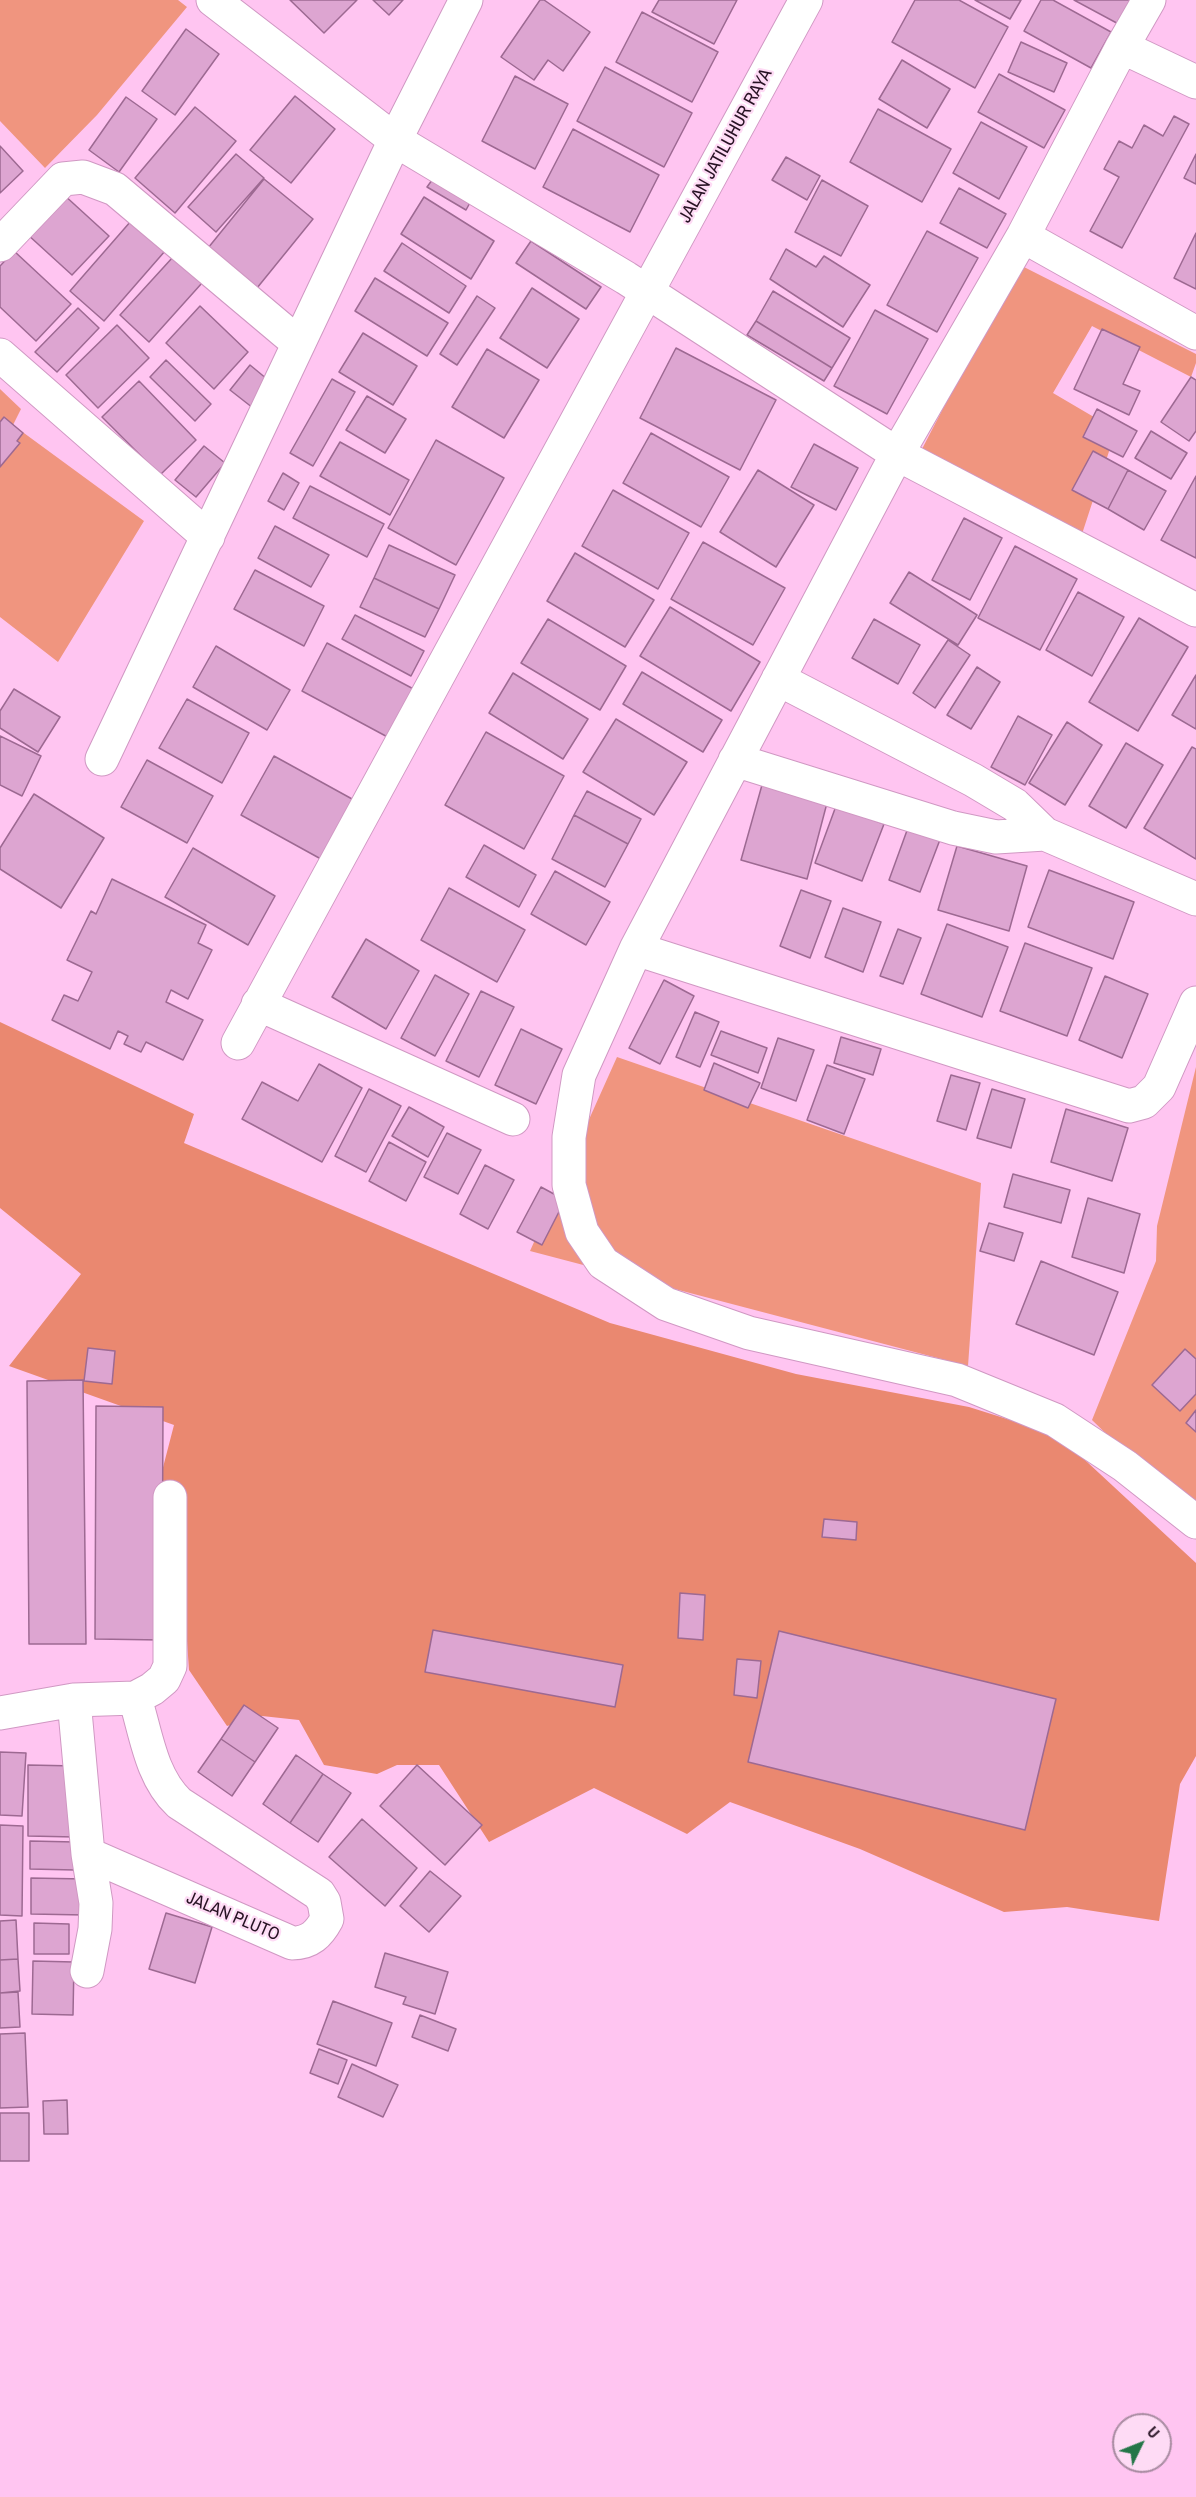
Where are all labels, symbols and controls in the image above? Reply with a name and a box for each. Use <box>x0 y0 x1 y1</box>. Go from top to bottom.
street label: JALAN JATILUHUR RAYA <box>675 65 777 227</box>
street label: JALAN PLUTO <box>183 1888 283 1946</box>
north arrow <box>1112 2413 1172 2473</box>
text: U <box>1142 2421 1165 2443</box>

